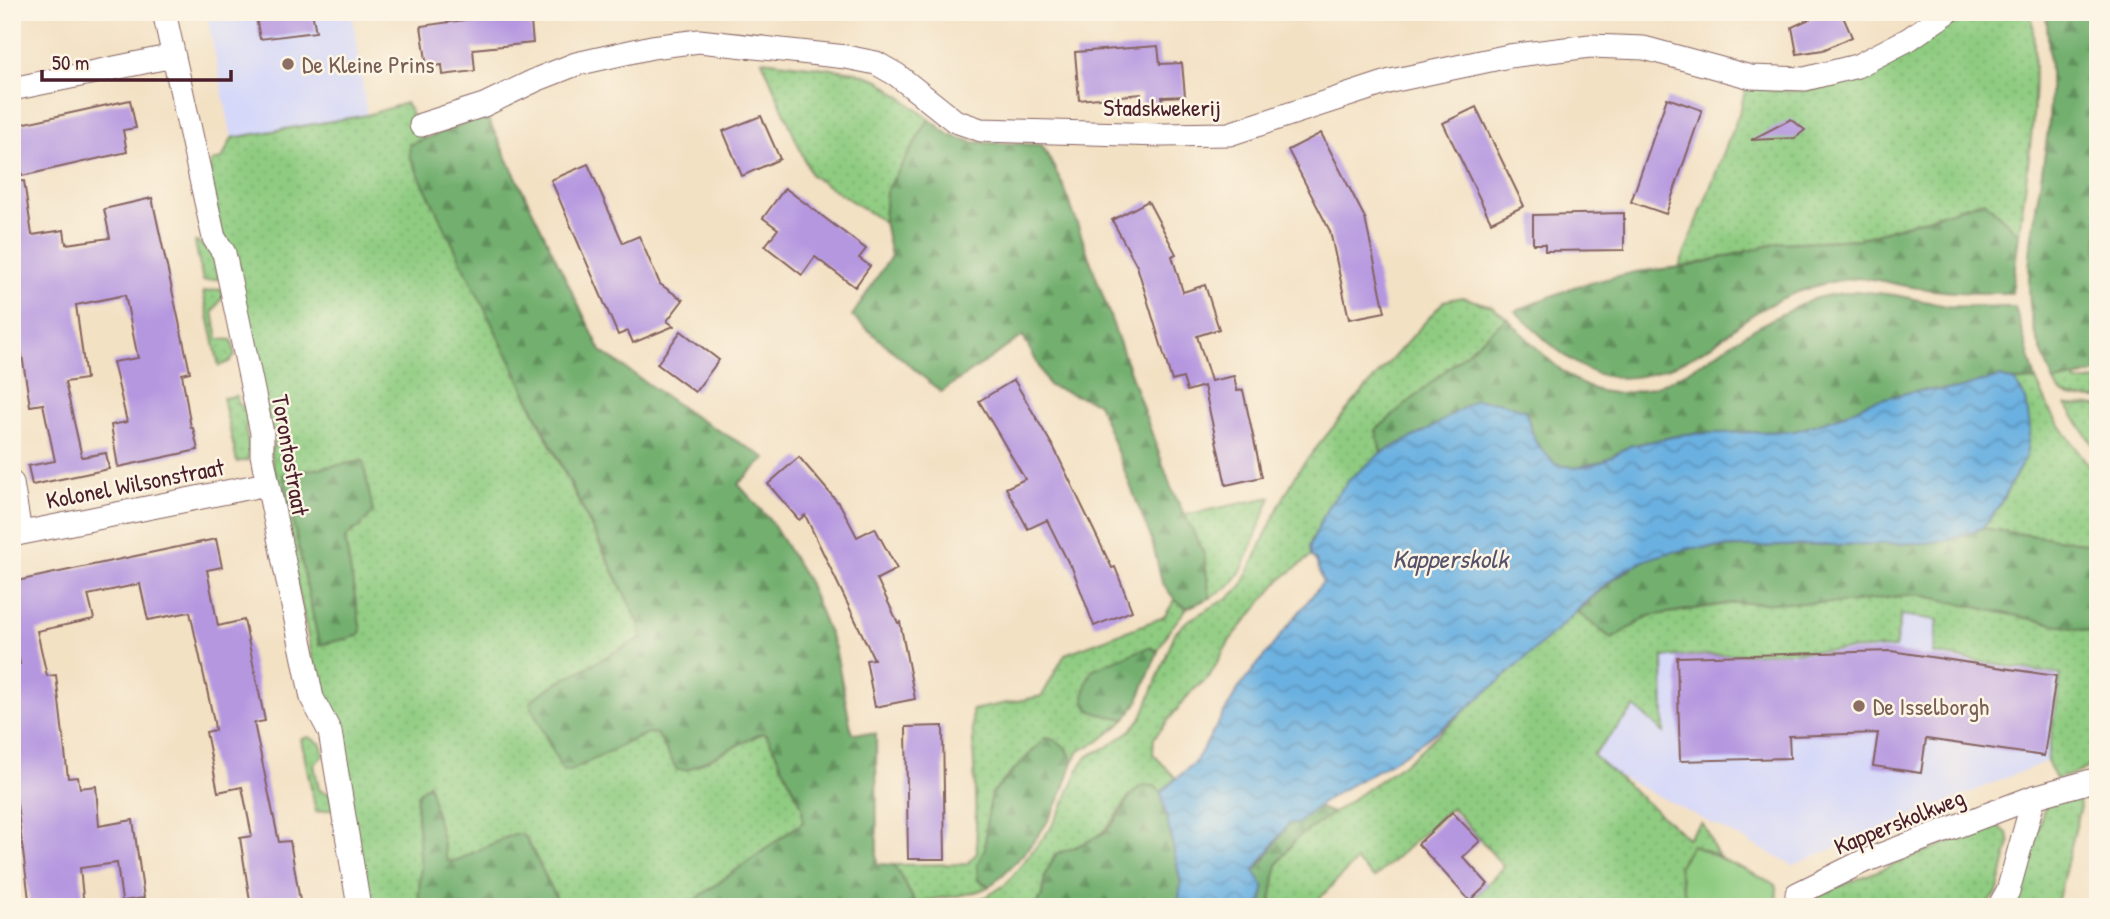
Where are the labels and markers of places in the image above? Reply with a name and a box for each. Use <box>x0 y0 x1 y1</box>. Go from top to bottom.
place label: De Kleine Prins <box>302 48 435 80</box>
marker: De Kleine Prins <box>280 56 296 72</box>
place label: De Isselborgh <box>1873 690 1989 722</box>
marker: De Isselborgh <box>1851 698 1867 714</box>

